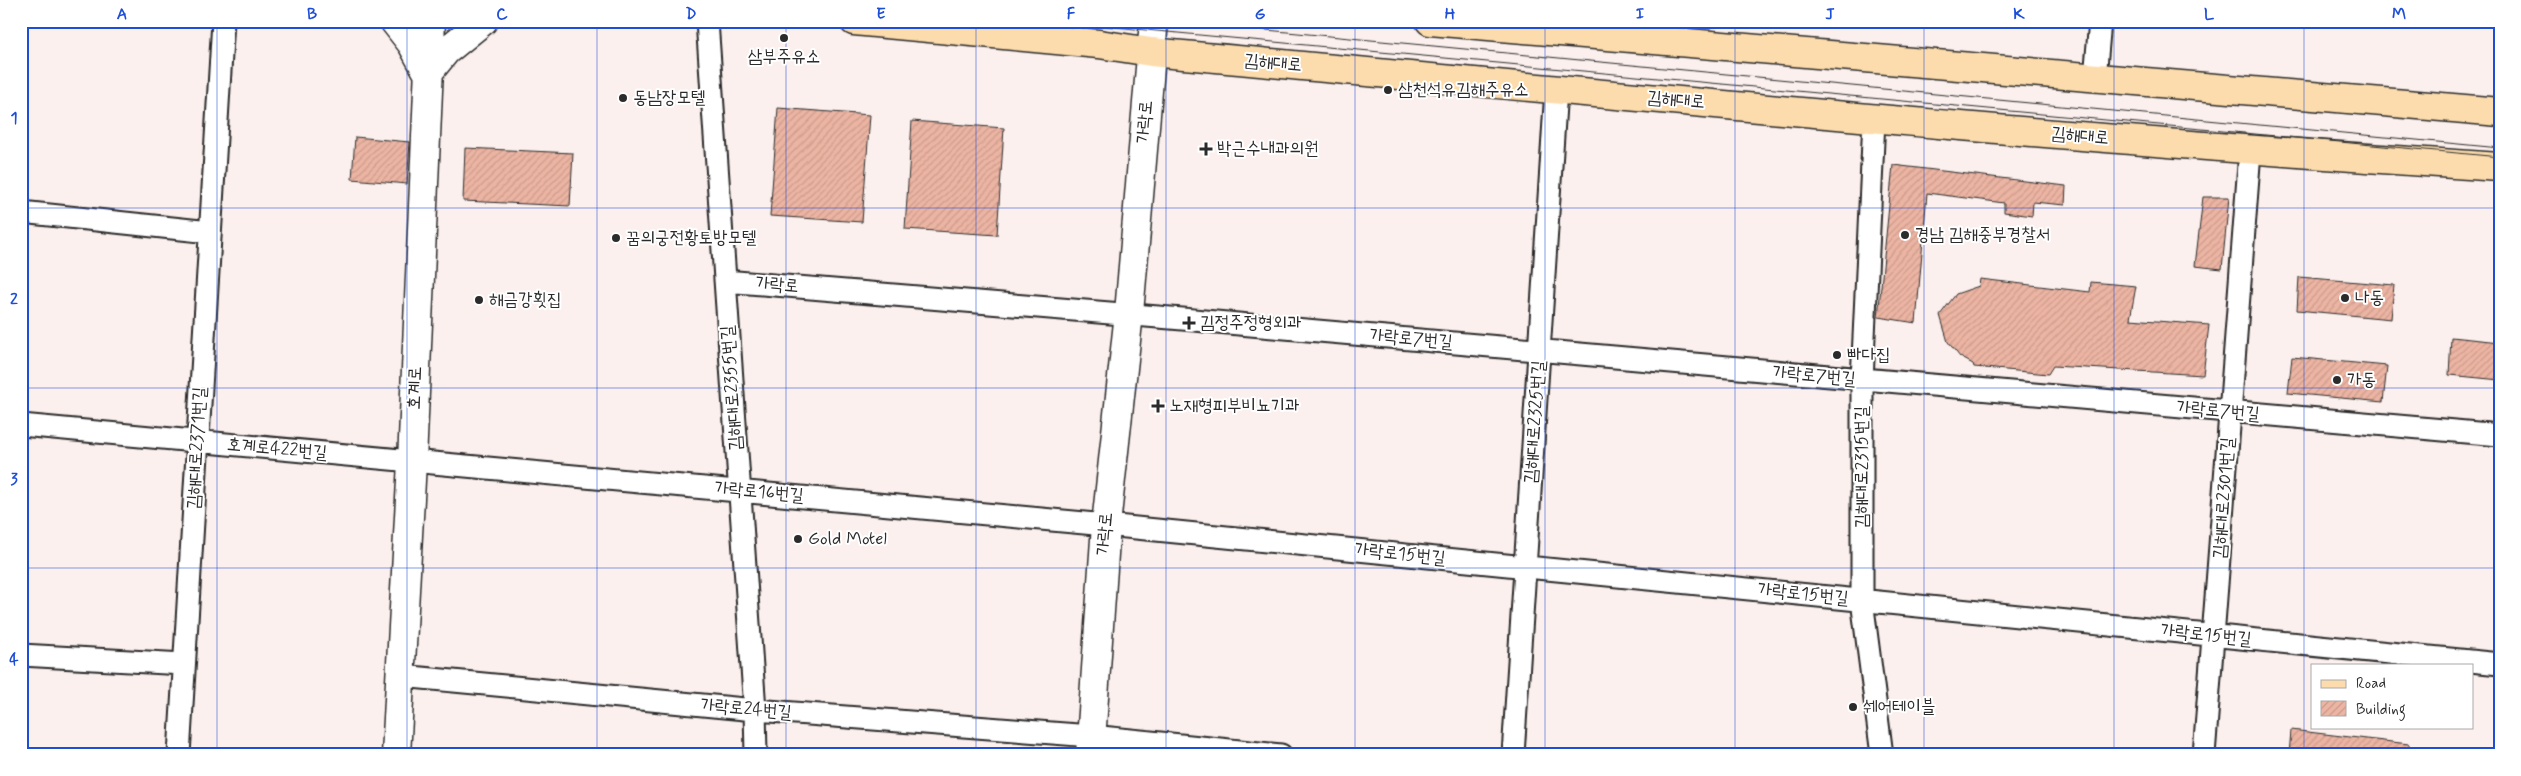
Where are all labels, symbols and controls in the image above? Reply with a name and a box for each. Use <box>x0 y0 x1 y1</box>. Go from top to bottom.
text: A <box>117 4 127 25</box>
text: B <box>307 4 317 25</box>
text: C <box>496 4 508 25</box>
text: D <box>685 4 697 25</box>
text: E <box>876 4 886 25</box>
text: F <box>1067 4 1076 25</box>
text: G <box>1255 4 1266 25</box>
text: H <box>1445 4 1456 25</box>
text: I <box>1636 4 1645 25</box>
text: J <box>1825 4 1835 25</box>
text: K <box>2013 4 2025 25</box>
text: L <box>2204 4 2215 25</box>
text: M <box>2392 4 2406 25</box>
marker: 삼부주유소 <box>778 32 790 44</box>
place label: 삼부주유소 <box>748 45 820 69</box>
street label: 김해대로 <box>1243 49 1303 77</box>
place label: 삼천석유김해주유소 <box>1398 78 1528 102</box>
marker: 삼천석유김해주유소 <box>1382 84 1394 96</box>
place label: 동남장모텔 <box>633 86 705 110</box>
street label: 김해대로 <box>1646 86 1706 114</box>
marker: 동남장모텔 <box>617 92 629 104</box>
street label: 가락로 <box>1131 99 1159 145</box>
text: 1 <box>10 108 18 129</box>
street label: 김해대로 <box>2050 122 2110 150</box>
place label: 박근수내과의원 <box>1217 137 1318 161</box>
marker: 박근수내과의원 <box>1199 142 1213 156</box>
place label: 경남 김해중부경찰서 <box>1915 223 2050 247</box>
place label: 꿈의궁전황토방모텔 <box>626 226 756 250</box>
marker: 경남 김해중부경찰서 <box>1899 229 1911 241</box>
marker: 꿈의궁전황토방모텔 <box>610 232 622 244</box>
street label: 가락로 <box>754 271 800 299</box>
place label: 나동 <box>2355 286 2384 310</box>
place label: 해금강횟집 <box>489 288 561 312</box>
text: 2 <box>10 289 18 310</box>
marker: 나동 <box>2339 292 2351 304</box>
marker: 해금강횟집 <box>473 294 485 306</box>
place label: 김정주정형외과 <box>1200 311 1301 335</box>
marker: 김정주정형외과 <box>1182 316 1196 330</box>
street label: 가락로7번길 <box>1368 323 1454 355</box>
street label: 김해대로2355번길 <box>716 324 748 451</box>
place label: 빠다집 <box>1847 343 1890 367</box>
marker: 빠다집 <box>1831 349 1843 361</box>
street label: 김해대로2325번길 <box>1519 359 1551 484</box>
street label: 가락로7번길 <box>1771 360 1857 392</box>
street label: 호계로 <box>402 366 428 410</box>
place label: 가동 <box>2347 368 2376 392</box>
marker: 가동 <box>2331 374 2343 386</box>
street label: 김해대로2371번길 <box>182 386 212 510</box>
place label: 노재형피부비뇨기과 <box>1169 394 1299 418</box>
street label: 가락로7번길 <box>2175 395 2261 427</box>
marker: 노재형피부비뇨기과 <box>1151 399 1165 413</box>
street label: 김해대로2315번길 <box>1850 405 1874 528</box>
street label: 호계로422번길 <box>226 433 329 465</box>
street label: 김해대로2301번길 <box>2208 436 2240 560</box>
text: 3 <box>10 469 18 490</box>
street label: 가락로16번길 <box>713 476 805 508</box>
street label: 가락로 <box>1091 511 1119 557</box>
place label: Gold Motel <box>808 527 887 551</box>
marker: Gold Motel <box>792 533 804 545</box>
street label: 가락로15번길 <box>1353 537 1447 571</box>
street label: 가락로15번길 <box>1756 577 1850 611</box>
street label: 가락로15번길 <box>2159 618 2253 652</box>
text: 4 <box>9 649 19 670</box>
legend <box>2311 664 2474 728</box>
text: Road <box>2356 674 2386 694</box>
street label: 가락로24번길 <box>699 693 793 725</box>
place label: 쉐어테이블 <box>1863 695 1935 719</box>
text: Building <box>2356 700 2406 721</box>
marker: 쉐어테이블 <box>1847 701 1859 713</box>

